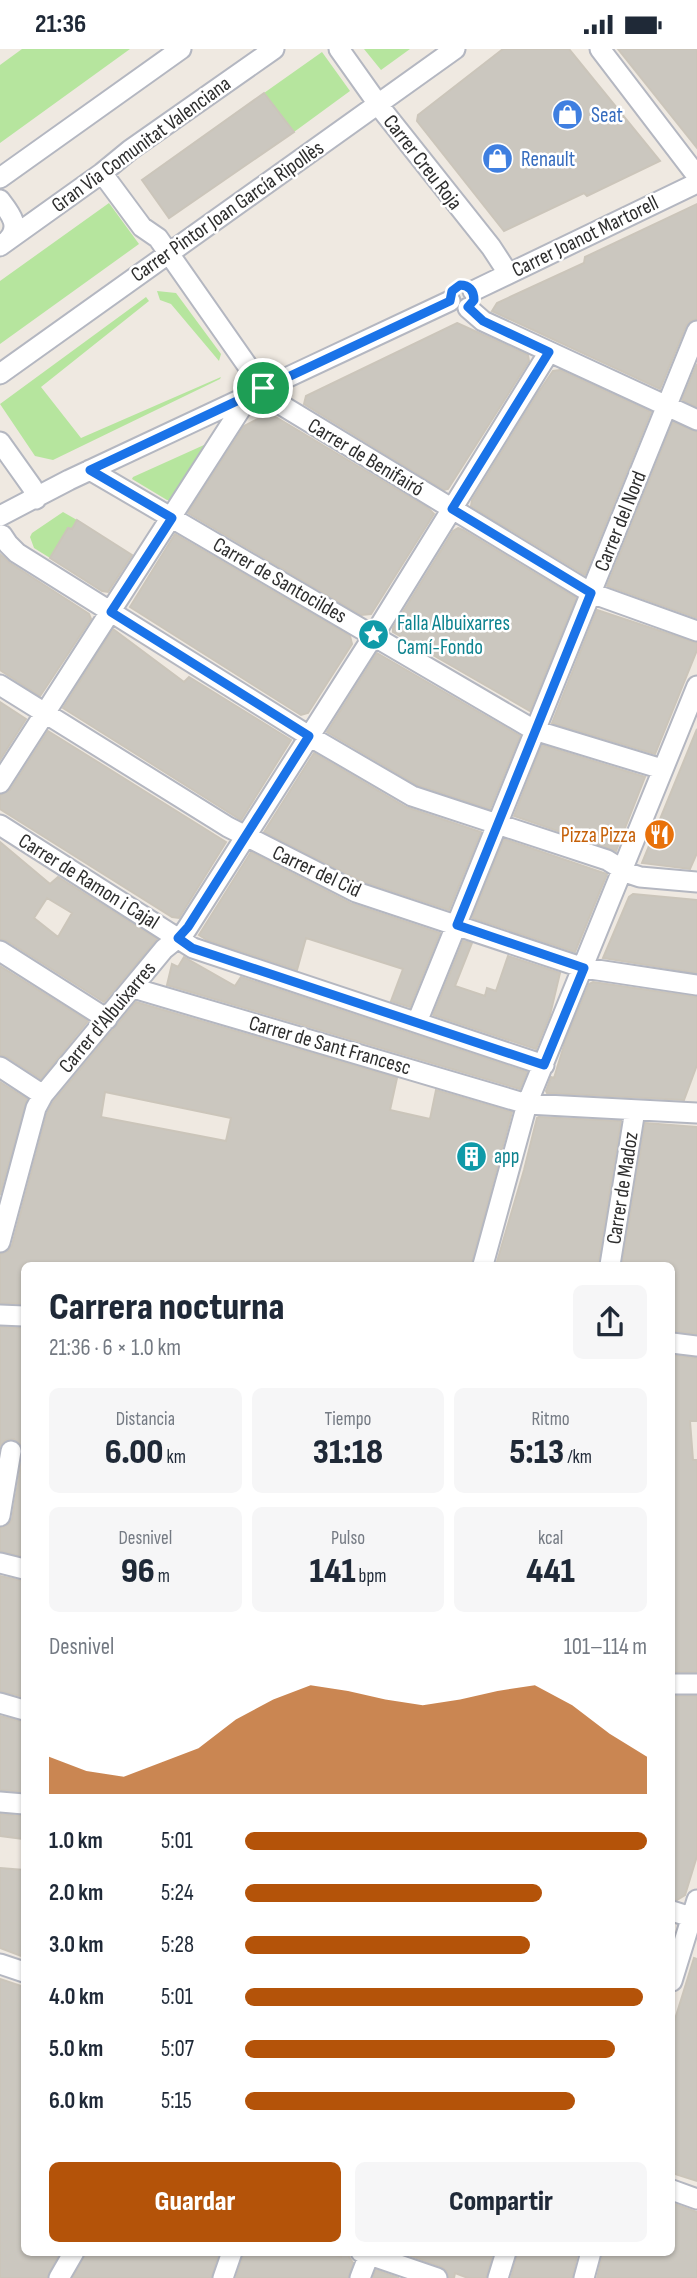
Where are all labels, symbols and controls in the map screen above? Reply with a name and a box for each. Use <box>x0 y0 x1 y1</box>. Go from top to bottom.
text: 21:36 <box>35 9 86 40</box>
street label: Gran Via Comunitat Valenciana <box>47 71 236 218</box>
shop icon: Seat <box>551 98 585 132</box>
place label: Seat <box>591 103 623 128</box>
street label: Carrer Creu Roja <box>378 110 467 215</box>
street label: Carrer Pintor Joan García Ripollès <box>126 135 329 288</box>
shop icon: Renault <box>481 142 515 176</box>
place label: Renault <box>521 147 575 172</box>
street label: Carrer Joanot Martorell <box>508 190 662 283</box>
pin <box>233 358 293 418</box>
icon: arrive <box>244 369 282 407</box>
street label: Carrer de Benifairó <box>303 413 428 502</box>
street label: Carrer del Nord <box>589 467 652 575</box>
street label: Carrer de Santocildes <box>209 532 351 629</box>
place label: Falla Albuixarres Camí-Fondo <box>397 611 510 660</box>
place icon: Falla Albuixarres Camí-Fondo <box>357 618 391 652</box>
restaurant icon: Pizza Pizza <box>642 818 676 852</box>
place label: Pizza Pizza <box>561 823 636 848</box>
street label: Carrer de Ramon i Cajal <box>14 828 164 935</box>
street label: Carrer del Cid <box>269 840 365 903</box>
street label: Carrer d'Albuixarres <box>54 957 161 1078</box>
street label: Carrer de Sant Francesc <box>246 1010 414 1081</box>
street label: Carrer de Madoz <box>601 1130 644 1246</box>
building icon: app <box>454 1139 488 1173</box>
place label: app <box>494 1144 519 1169</box>
text: Carrera nocturna <box>49 1285 284 1330</box>
button: share <box>573 1285 647 1359</box>
text: 21:36 · 6 × 1.0 km <box>49 1334 181 1362</box>
text: Distancia <box>116 1408 175 1431</box>
text: Tiempo <box>325 1408 371 1431</box>
text: Ritmo <box>532 1408 570 1431</box>
text: 6.00 <box>105 1431 163 1474</box>
text: 31:18 <box>313 1431 383 1474</box>
text: 5:13 <box>509 1431 564 1474</box>
text: km <box>163 1446 186 1469</box>
text: /km <box>564 1446 592 1469</box>
text: Desnivel <box>118 1527 172 1550</box>
text: Pulso <box>331 1527 365 1550</box>
text: kcal <box>538 1527 563 1550</box>
text: 96 <box>121 1550 155 1593</box>
text: 141 <box>309 1550 356 1593</box>
text: 441 <box>526 1550 575 1593</box>
text: m <box>155 1565 170 1588</box>
text: bpm <box>356 1565 387 1588</box>
text: Desnivel <box>49 1633 114 1661</box>
text: 101–114 m <box>564 1633 647 1661</box>
text: 1.0 km <box>49 1827 103 1855</box>
text: 5:01 <box>161 1827 193 1855</box>
text: 2.0 km <box>49 1879 103 1907</box>
text: 5:24 <box>161 1879 194 1907</box>
text: 3.0 km <box>49 1931 104 1959</box>
text: 5:28 <box>161 1931 194 1959</box>
text: 4.0 km <box>49 1983 104 2011</box>
text: 5:01 <box>161 1983 193 2011</box>
text: 5.0 km <box>49 2035 103 2063</box>
text: 5:07 <box>161 2035 194 2063</box>
text: 6.0 km <box>49 2087 104 2115</box>
text: 5:15 <box>161 2087 192 2115</box>
button: Guardar <box>49 2162 341 2242</box>
button: Compartir <box>355 2162 647 2242</box>

